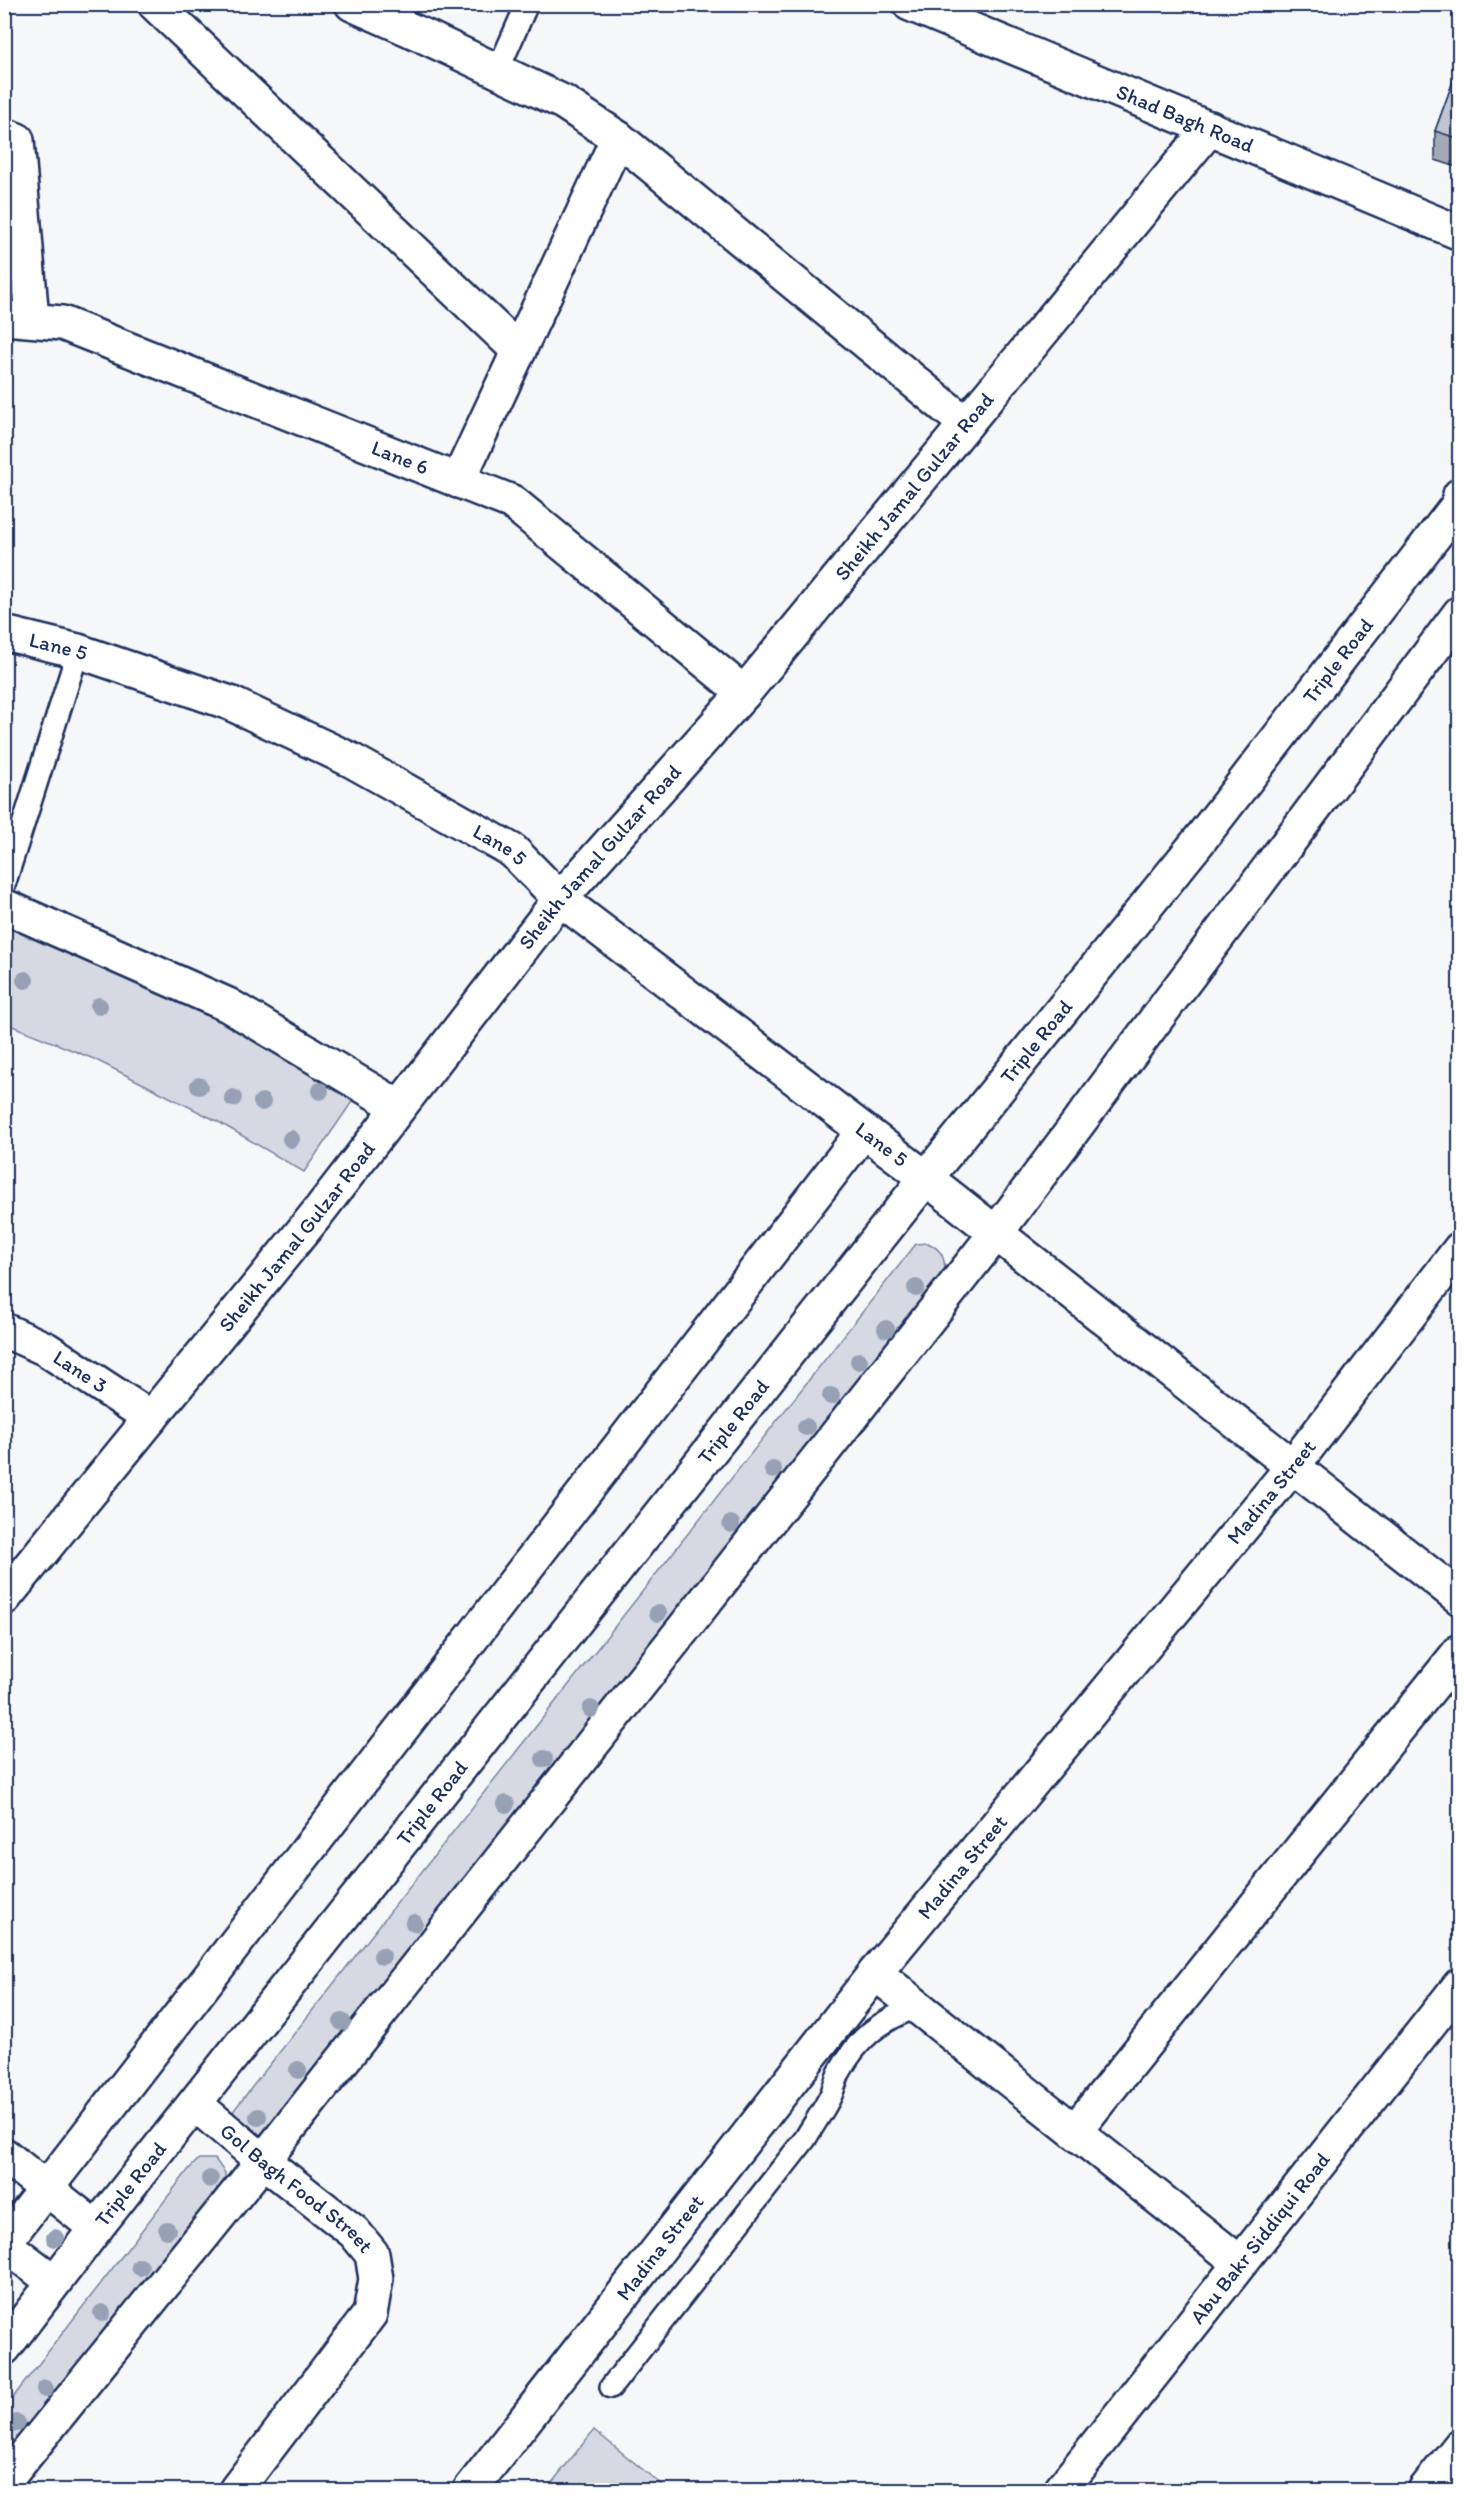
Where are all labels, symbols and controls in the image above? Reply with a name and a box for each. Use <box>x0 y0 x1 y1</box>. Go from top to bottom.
street label: Shad Bagh Road <box>1113 78 1258 158</box>
street label: Sheikh Jamal Gulzar Road <box>829 387 999 585</box>
street label: Lane 6 <box>368 434 432 480</box>
street label: Triple Road <box>1297 612 1379 708</box>
street label: Lane 5 <box>27 627 91 665</box>
street label: Sheikh Jamal Gulzar Road <box>513 759 686 954</box>
street label: Lane 5 <box>469 818 533 870</box>
street label: Triple Road <box>994 994 1078 1088</box>
street label: Lane 5 <box>851 1116 913 1172</box>
street label: Sheikh Jamal Gulzar Road <box>213 1136 380 1337</box>
street label: Lane 3 <box>49 1344 112 1398</box>
street label: Triple Road <box>692 1374 774 1469</box>
street label: Madina Street <box>1221 1434 1321 1549</box>
street label: Triple Road <box>390 1755 473 1850</box>
street label: Madina Street <box>912 1810 1012 1924</box>
street label: Gol Bagh Food Street <box>215 2118 379 2258</box>
street label: Triple Road <box>89 2136 172 2231</box>
street label: Abu Bakr Siddiqui Road <box>1184 2147 1335 2329</box>
street label: Madina Street <box>610 2189 709 2305</box>

